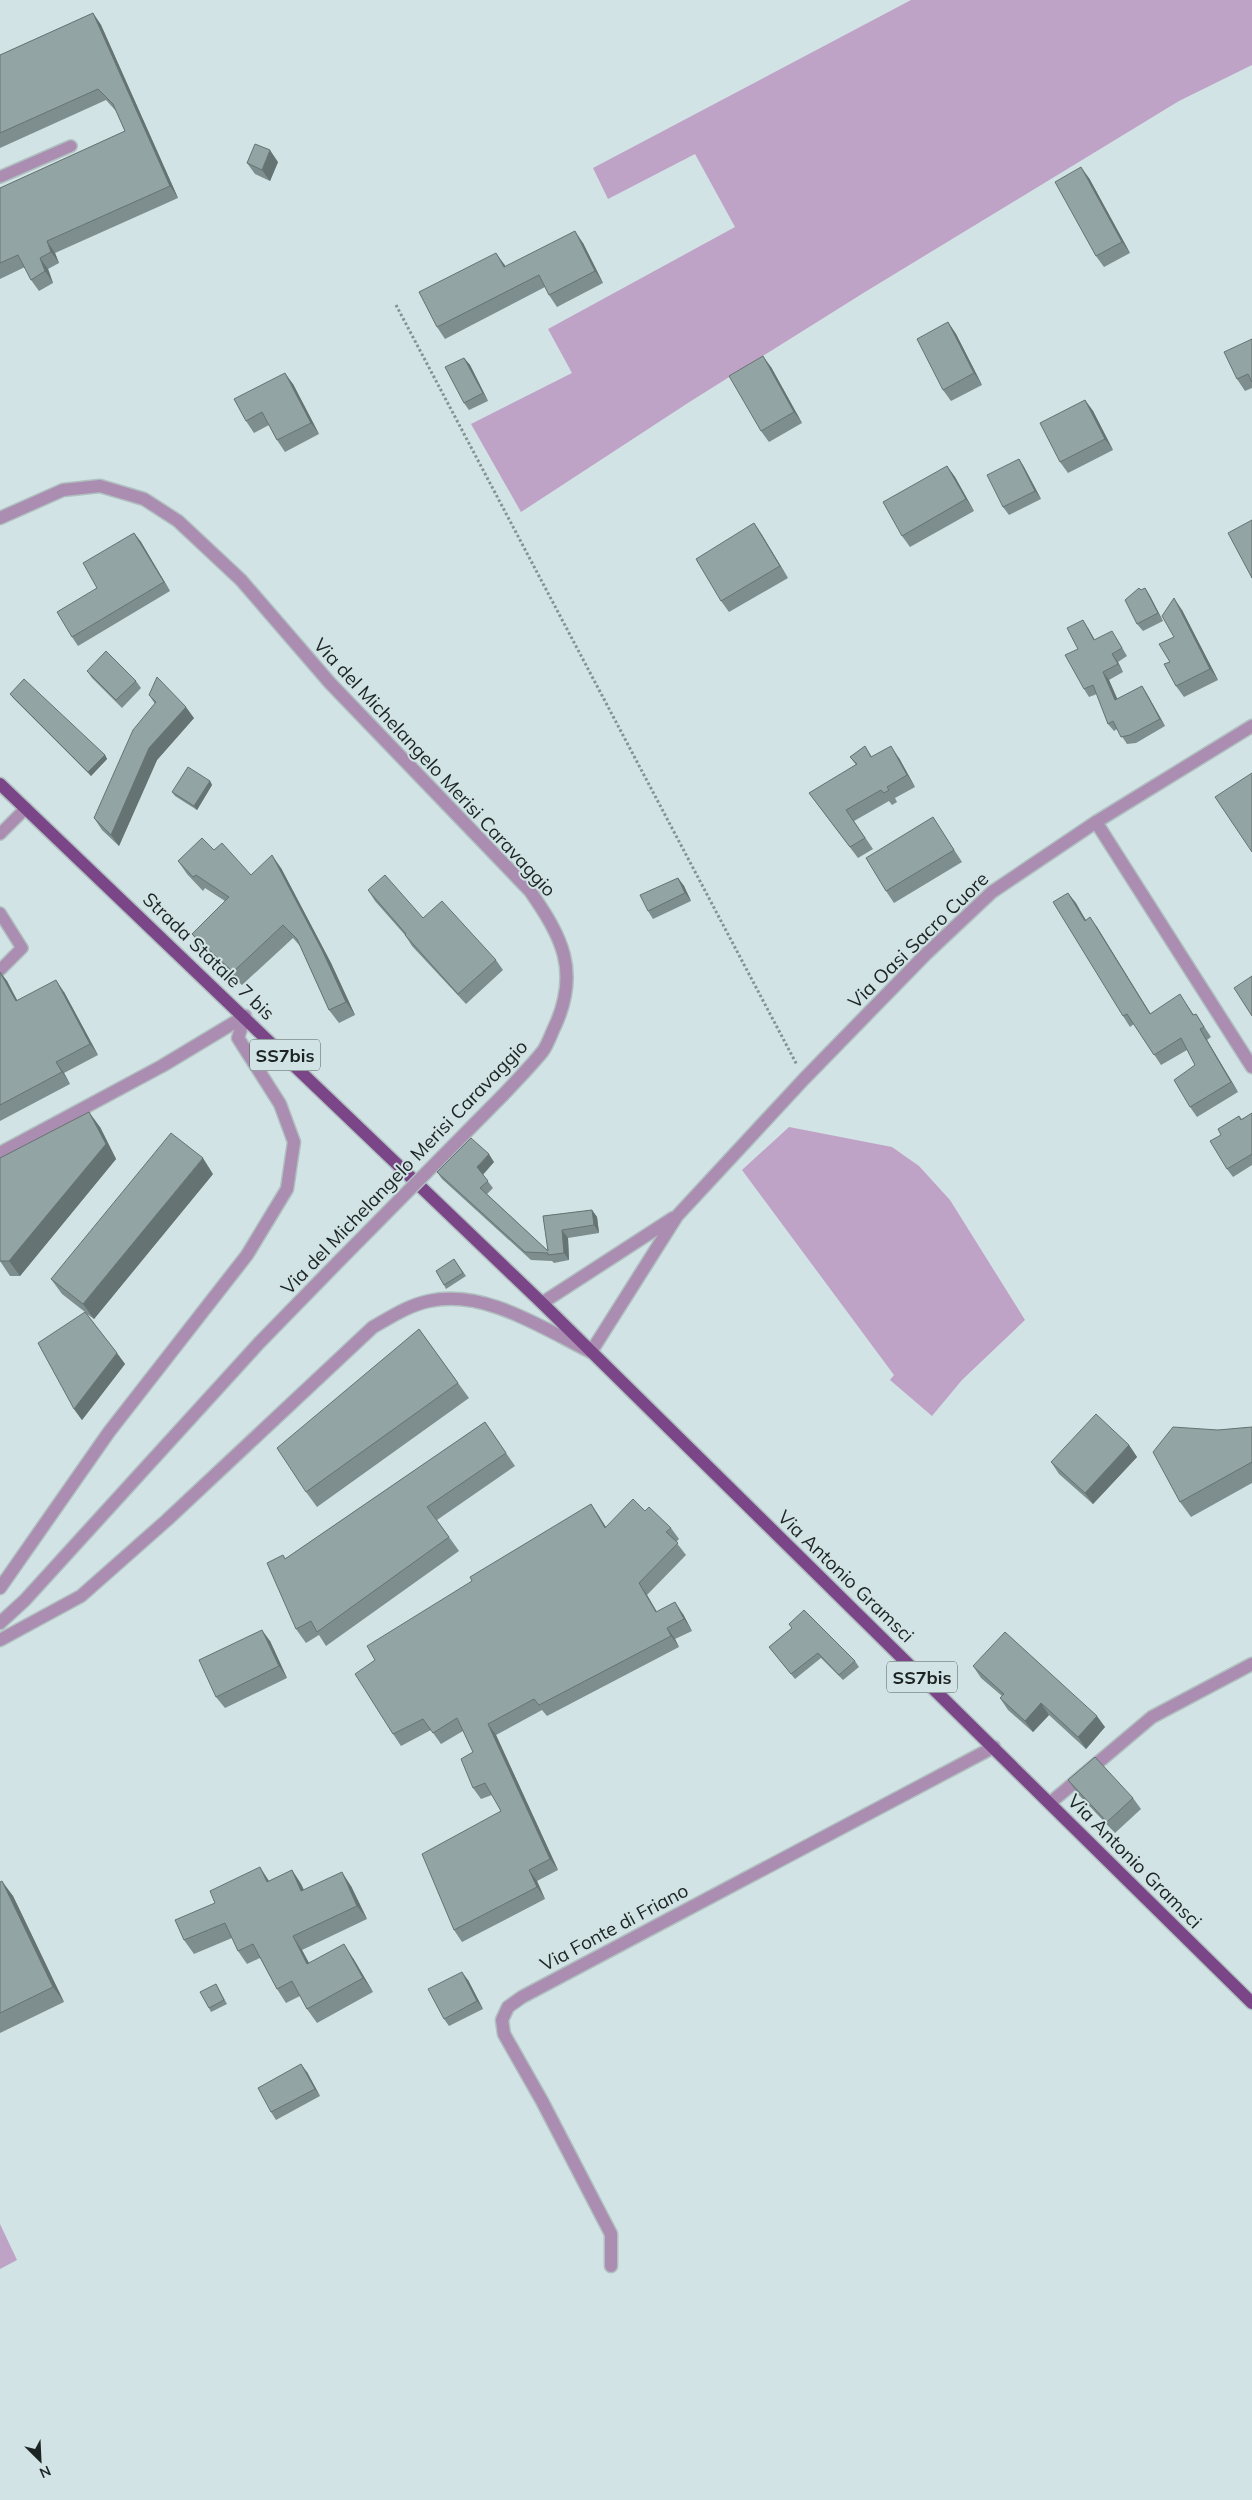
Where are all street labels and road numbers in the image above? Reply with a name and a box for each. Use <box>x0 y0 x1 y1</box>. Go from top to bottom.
street label: Via del Michelangelo Merisi Caravaggio <box>309 633 561 901</box>
street label: Via Oasi Sacro Cuore <box>843 867 993 1013</box>
street label: Strada Statale 7 bis <box>138 887 280 1025</box>
street label: Via del Michelangelo Merisi Caravaggio <box>276 1035 532 1299</box>
road number: SS7bis <box>250 1040 320 1070</box>
street label: Via Antonio Gramsci <box>773 1505 919 1647</box>
road number: SS7bis <box>887 1661 957 1692</box>
street label: Via Antonio Gramsci <box>1063 1789 1207 1933</box>
street label: Via Fonte di Friano <box>536 1878 692 1976</box>

